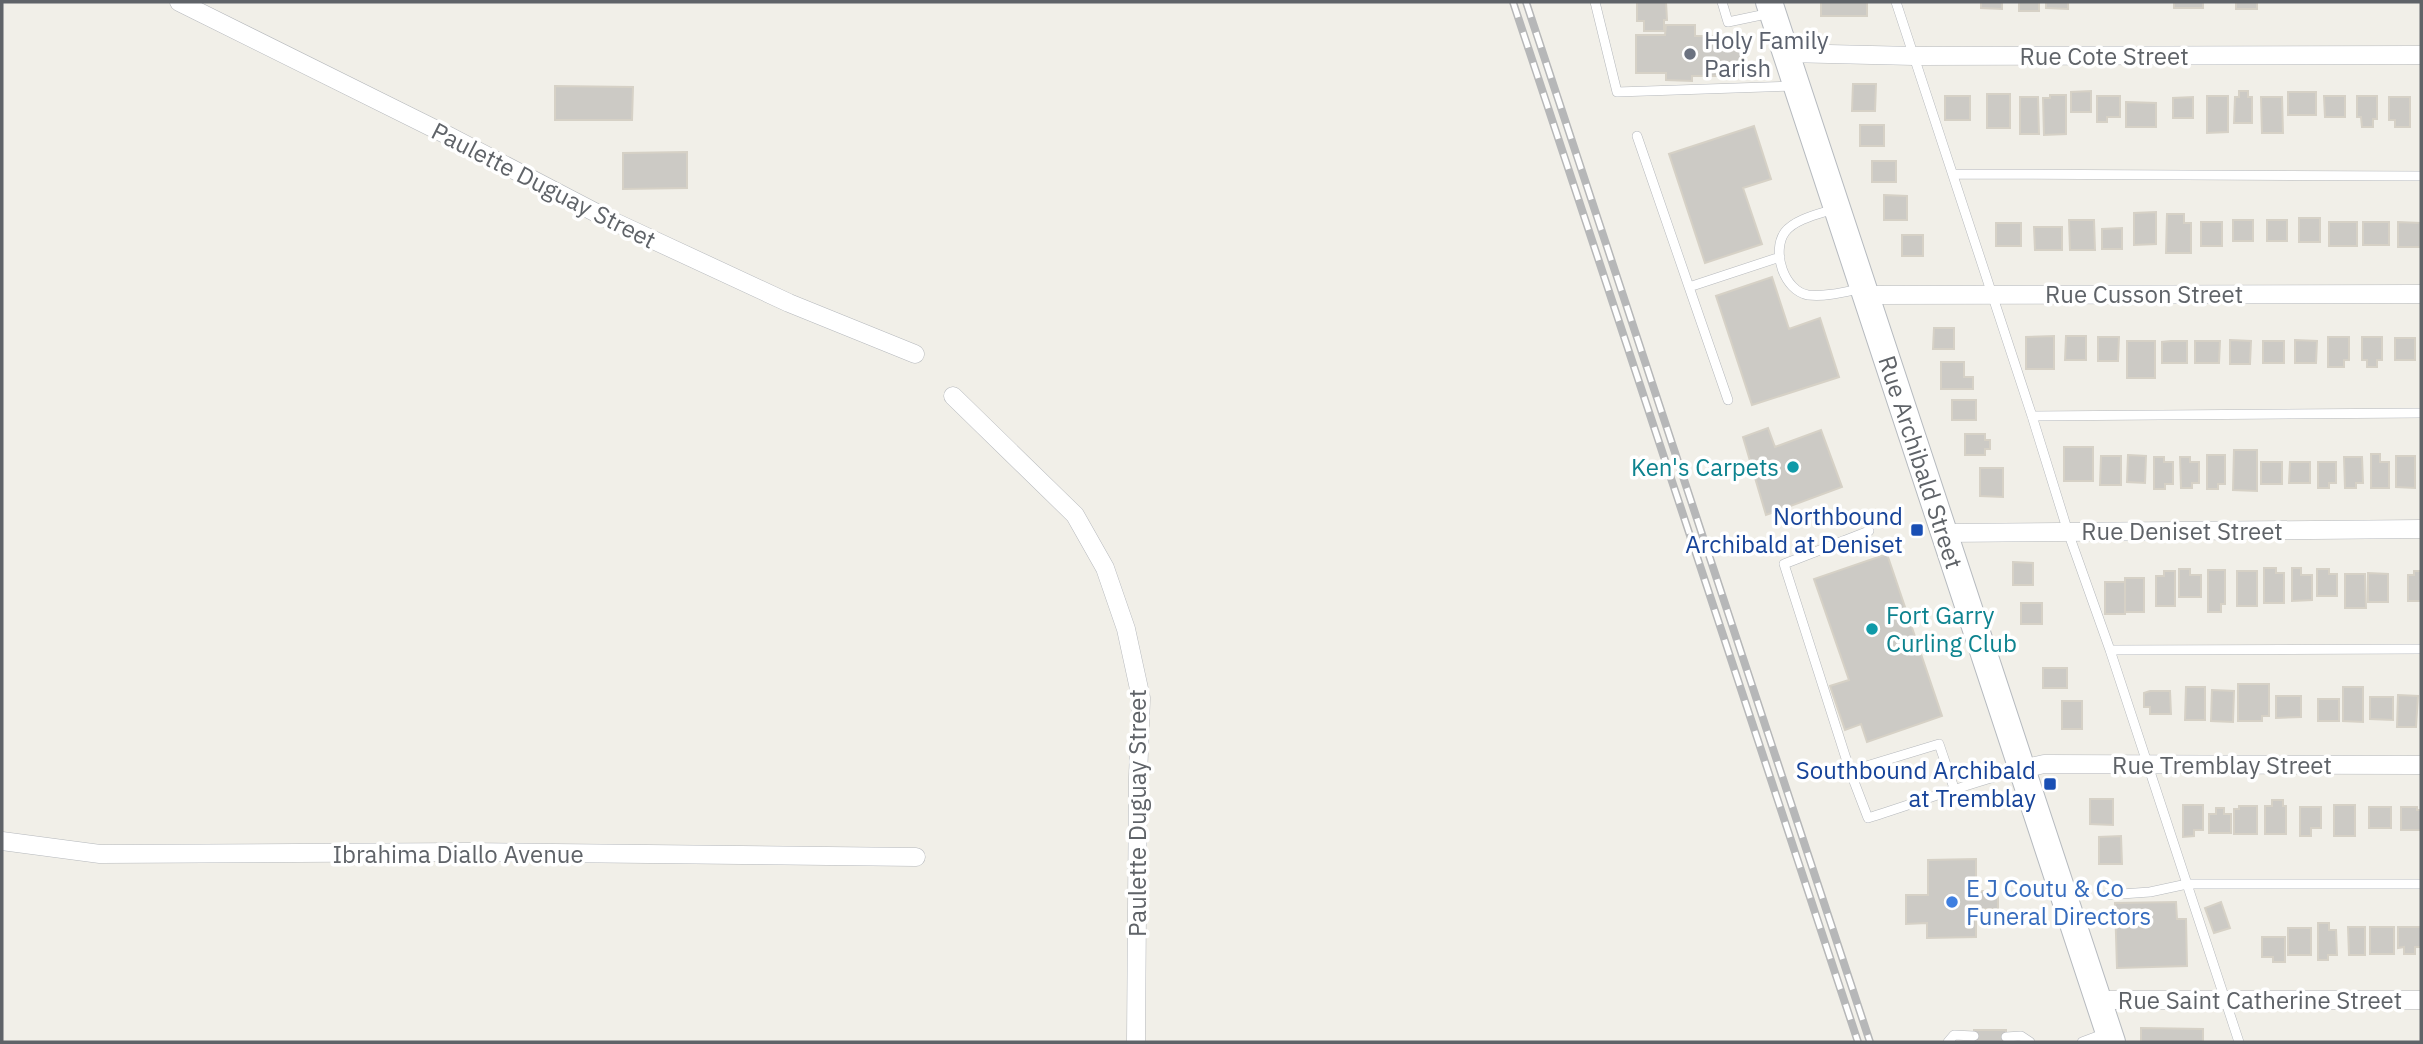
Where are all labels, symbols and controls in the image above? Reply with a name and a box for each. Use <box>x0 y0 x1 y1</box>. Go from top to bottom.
place label: Holy Family Parish <box>1704 24 1829 84</box>
street label: Rue Cote Street <box>2019 40 2189 72</box>
marker: Holy Family Parish <box>1682 46 1698 62</box>
street label: Paulette Duguay Street <box>426 114 662 256</box>
street label: Rue Cusson Street <box>2045 278 2243 310</box>
street label: Rue Archibald Street <box>1871 351 1971 573</box>
place label: Ken's Carpets <box>1631 451 1779 483</box>
marker: Ken's Carpets <box>1785 459 1801 475</box>
place label: Northbound Archibald at Deniset <box>1685 500 1903 560</box>
street label: Rue Deniset Street <box>2081 515 2283 547</box>
marker: Northbound Archibald at Deniset <box>1909 522 1925 538</box>
place label: Fort Garry Curling Club <box>1886 599 2017 659</box>
marker: Fort Garry Curling Club <box>1864 621 1880 637</box>
street label: Paulette Duguay Street <box>1121 689 1153 937</box>
street label: Rue Tremblay Street <box>2112 749 2332 781</box>
place label: Southbound Archibald at Tremblay <box>1796 754 2036 814</box>
marker: Southbound Archibald at Tremblay <box>2042 776 2058 792</box>
street label: Ibrahima Diallo Avenue <box>332 838 584 870</box>
place label: E J Coutu & Co Funeral Directors <box>1966 872 2151 932</box>
marker: E J Coutu & Co Funeral Directors <box>1944 894 1960 910</box>
street label: Rue Saint Catherine Street <box>2118 984 2402 1016</box>

